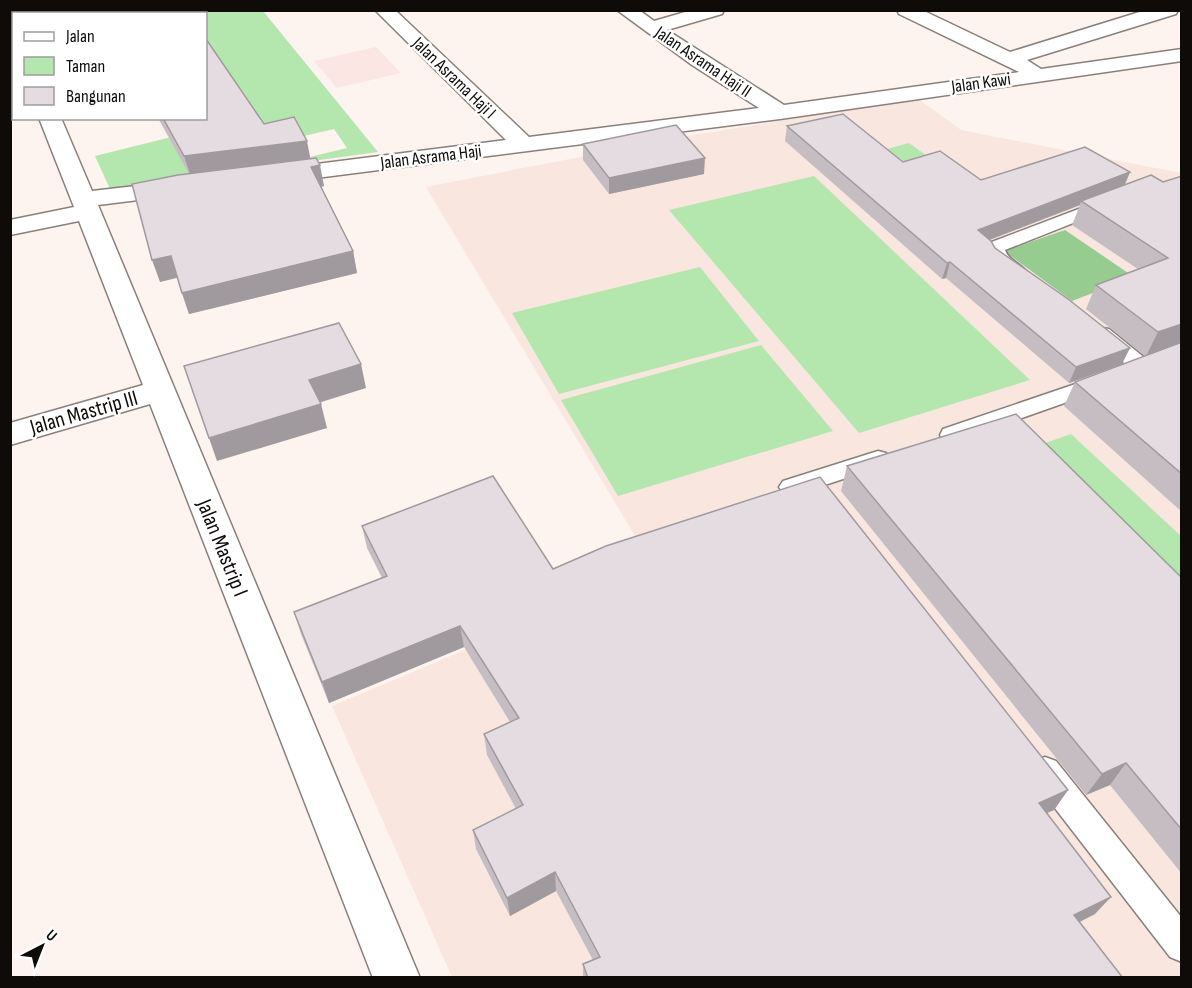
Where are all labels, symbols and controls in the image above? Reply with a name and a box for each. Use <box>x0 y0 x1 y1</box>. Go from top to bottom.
legend <box>12 12 207 120</box>
street label: Jalan Asrama Haji II <box>650 22 755 102</box>
text: Jalan <box>65 26 95 47</box>
street label: Jalan Asrama Haji I <box>407 32 500 123</box>
text: Taman <box>66 56 105 77</box>
street label: Jalan Kawi <box>949 68 1012 98</box>
text: Bangunan <box>66 86 126 107</box>
street label: Jalan Asrama Haji <box>378 140 483 174</box>
street label: Jalan Mastrip III <box>26 385 141 442</box>
street label: Jalan Mastrip I <box>190 495 254 600</box>
north arrow <box>12 916 72 976</box>
text: U <box>42 926 60 946</box>

